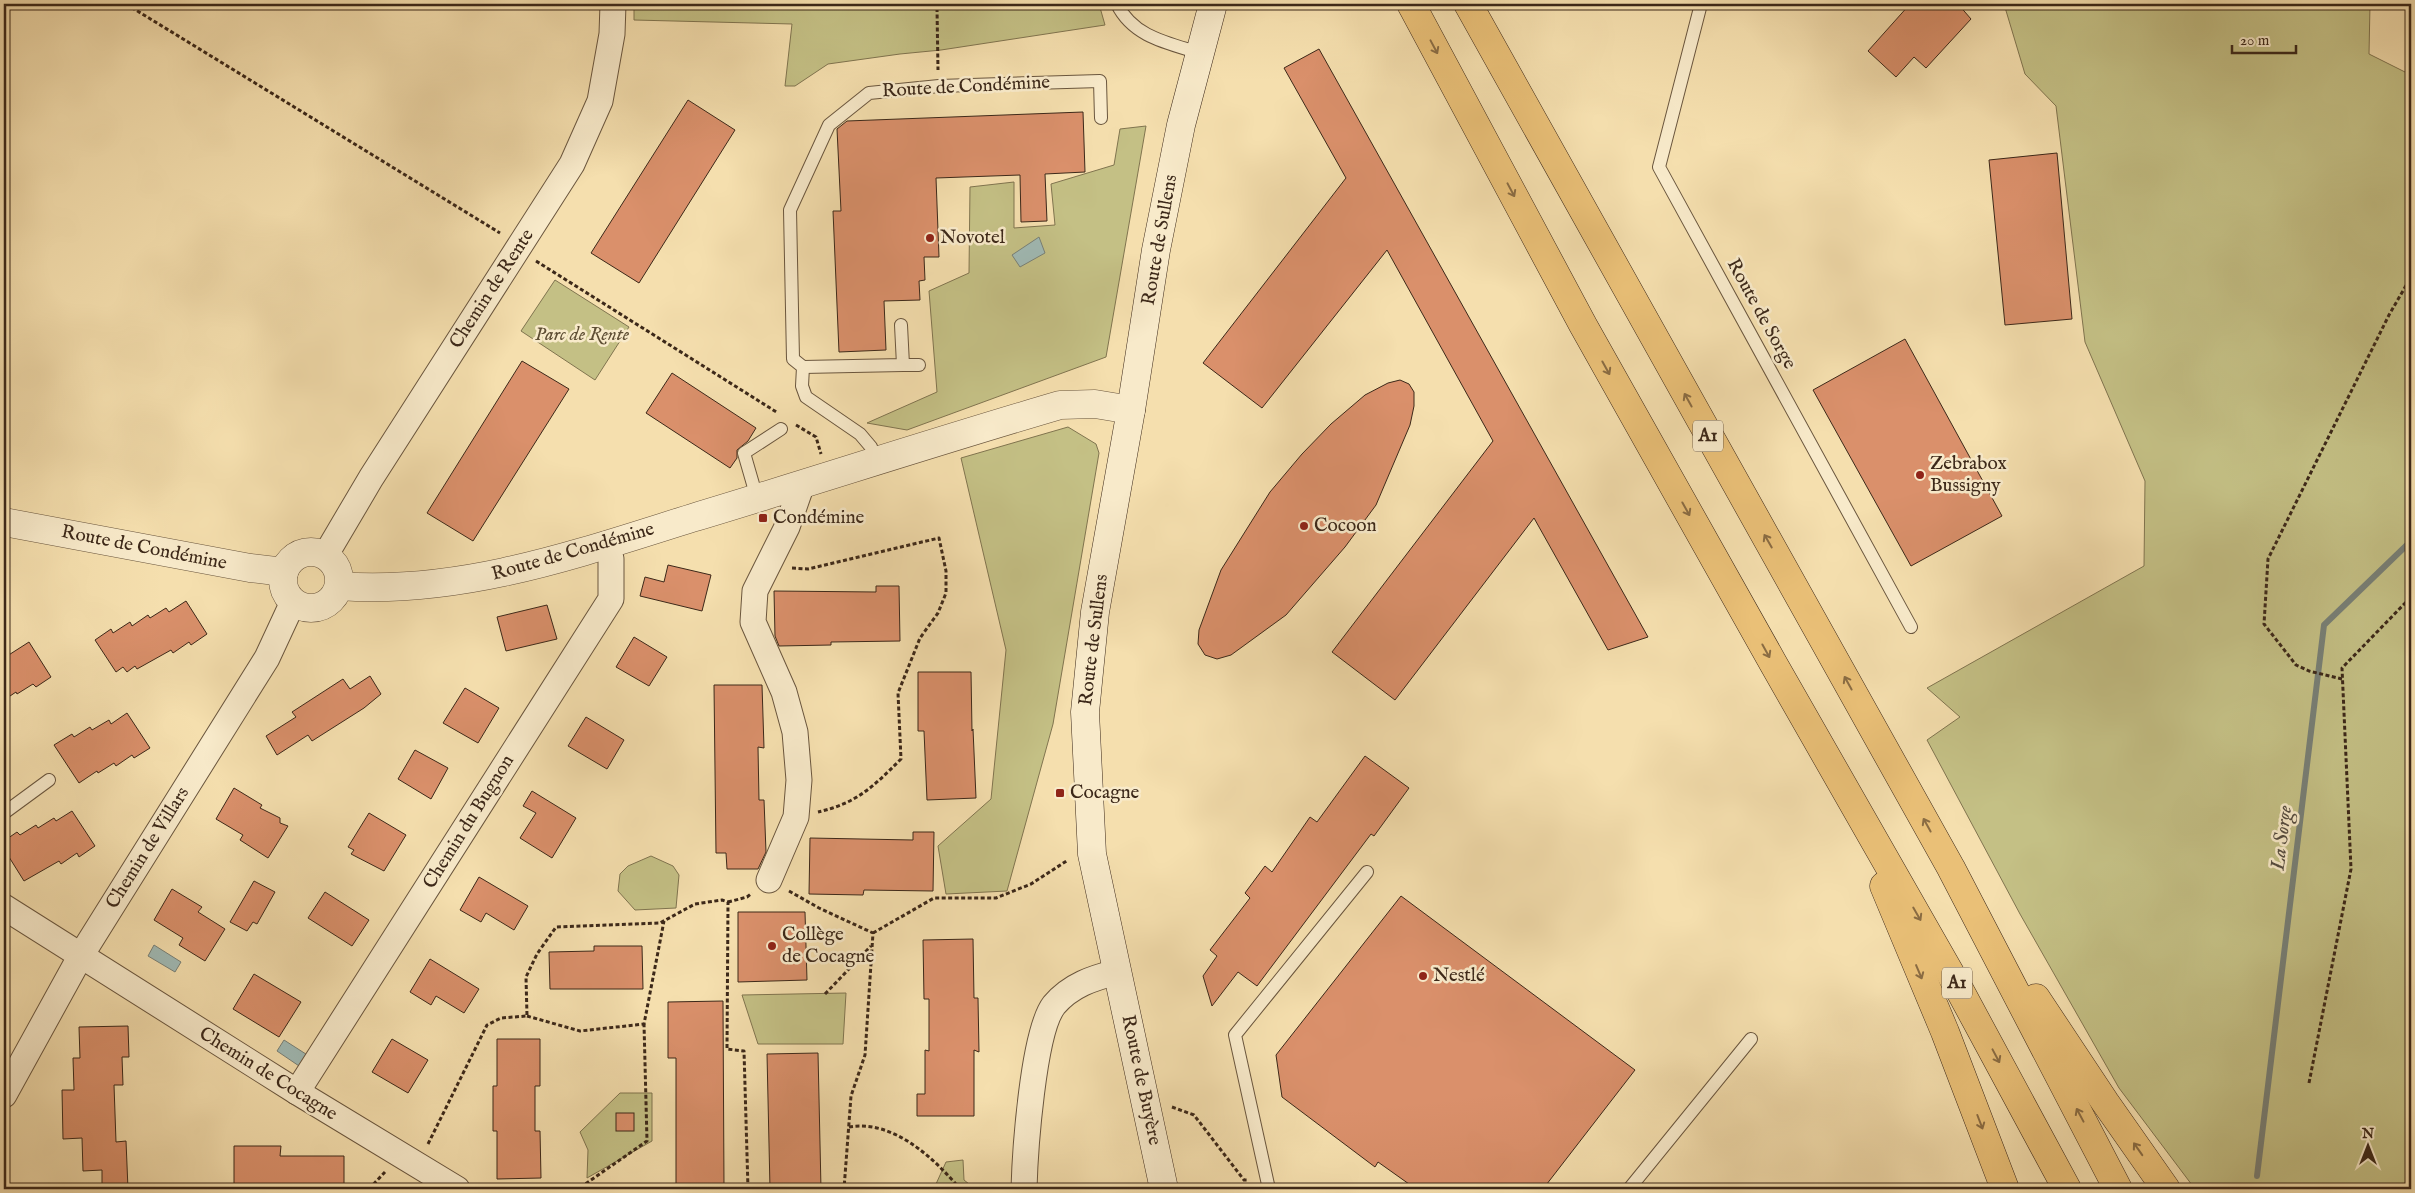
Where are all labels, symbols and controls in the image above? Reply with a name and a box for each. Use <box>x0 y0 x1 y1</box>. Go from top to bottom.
scale bar <box>2232 22 2296 54</box>
text: 20 m <box>2240 31 2270 50</box>
one-way arrow <box>1429 39 1439 54</box>
street label: Route de Condémine <box>881 71 1051 103</box>
street label: Route de Sullens <box>1137 173 1183 307</box>
one-way arrow <box>1507 182 1516 197</box>
street label: Chemin de Rente <box>444 224 540 353</box>
place label: Novotel <box>940 226 1006 250</box>
marker: Novotel <box>924 232 936 244</box>
street label: Route de Sorge <box>1721 255 1801 374</box>
park label: Parc de Rente <box>535 323 630 347</box>
one-way arrow <box>1602 360 1612 374</box>
one-way arrow <box>1683 393 1693 407</box>
road number: A1 <box>1693 421 1723 452</box>
place label: Zebrabox Bussigny <box>1930 452 2007 498</box>
marker: Zebrabox Bussigny <box>1914 469 1926 481</box>
one-way arrow <box>1681 502 1691 517</box>
place label: Condémine <box>773 506 865 530</box>
marker: Condémine <box>757 512 769 524</box>
place label: Cocoon <box>1314 514 1377 538</box>
street label: Route de Condémine <box>489 517 657 587</box>
street label: Route de Condémine <box>59 520 229 576</box>
marker: Cocoon <box>1298 520 1310 532</box>
one-way arrow <box>1763 534 1773 549</box>
street label: Route de Sullens <box>1074 573 1114 707</box>
one-way arrow <box>1761 643 1771 658</box>
one-way arrow <box>1842 676 1852 691</box>
street label: Chemin du Bugnon <box>418 750 520 894</box>
place label: Cocagne <box>1070 781 1140 805</box>
street label: Chemin de Villars <box>101 783 195 913</box>
marker: Cocagne <box>1054 787 1066 799</box>
water label: La Sorge <box>2266 804 2299 873</box>
one-way arrow <box>1922 818 1931 833</box>
one-way arrow <box>1912 907 1922 921</box>
place label: Collège de Cocagne <box>782 923 875 969</box>
marker: Collège de Cocagne <box>766 940 778 952</box>
place label: Nestlé <box>1433 964 1485 988</box>
one-way arrow <box>1916 964 1925 979</box>
road number: A1 <box>1942 968 1972 998</box>
marker: Nestlé <box>1417 970 1429 982</box>
street label: Route de Buyère <box>1115 1013 1167 1148</box>
street label: Chemin de Cocagne <box>194 1022 342 1126</box>
one-way arrow <box>1991 1049 2001 1064</box>
one-way arrow <box>2075 1108 2084 1123</box>
one-way arrow <box>1976 1114 1985 1129</box>
north arrow <box>2342 1120 2392 1170</box>
text: N <box>2361 1125 2374 1143</box>
one-way arrow <box>2133 1143 2143 1157</box>

